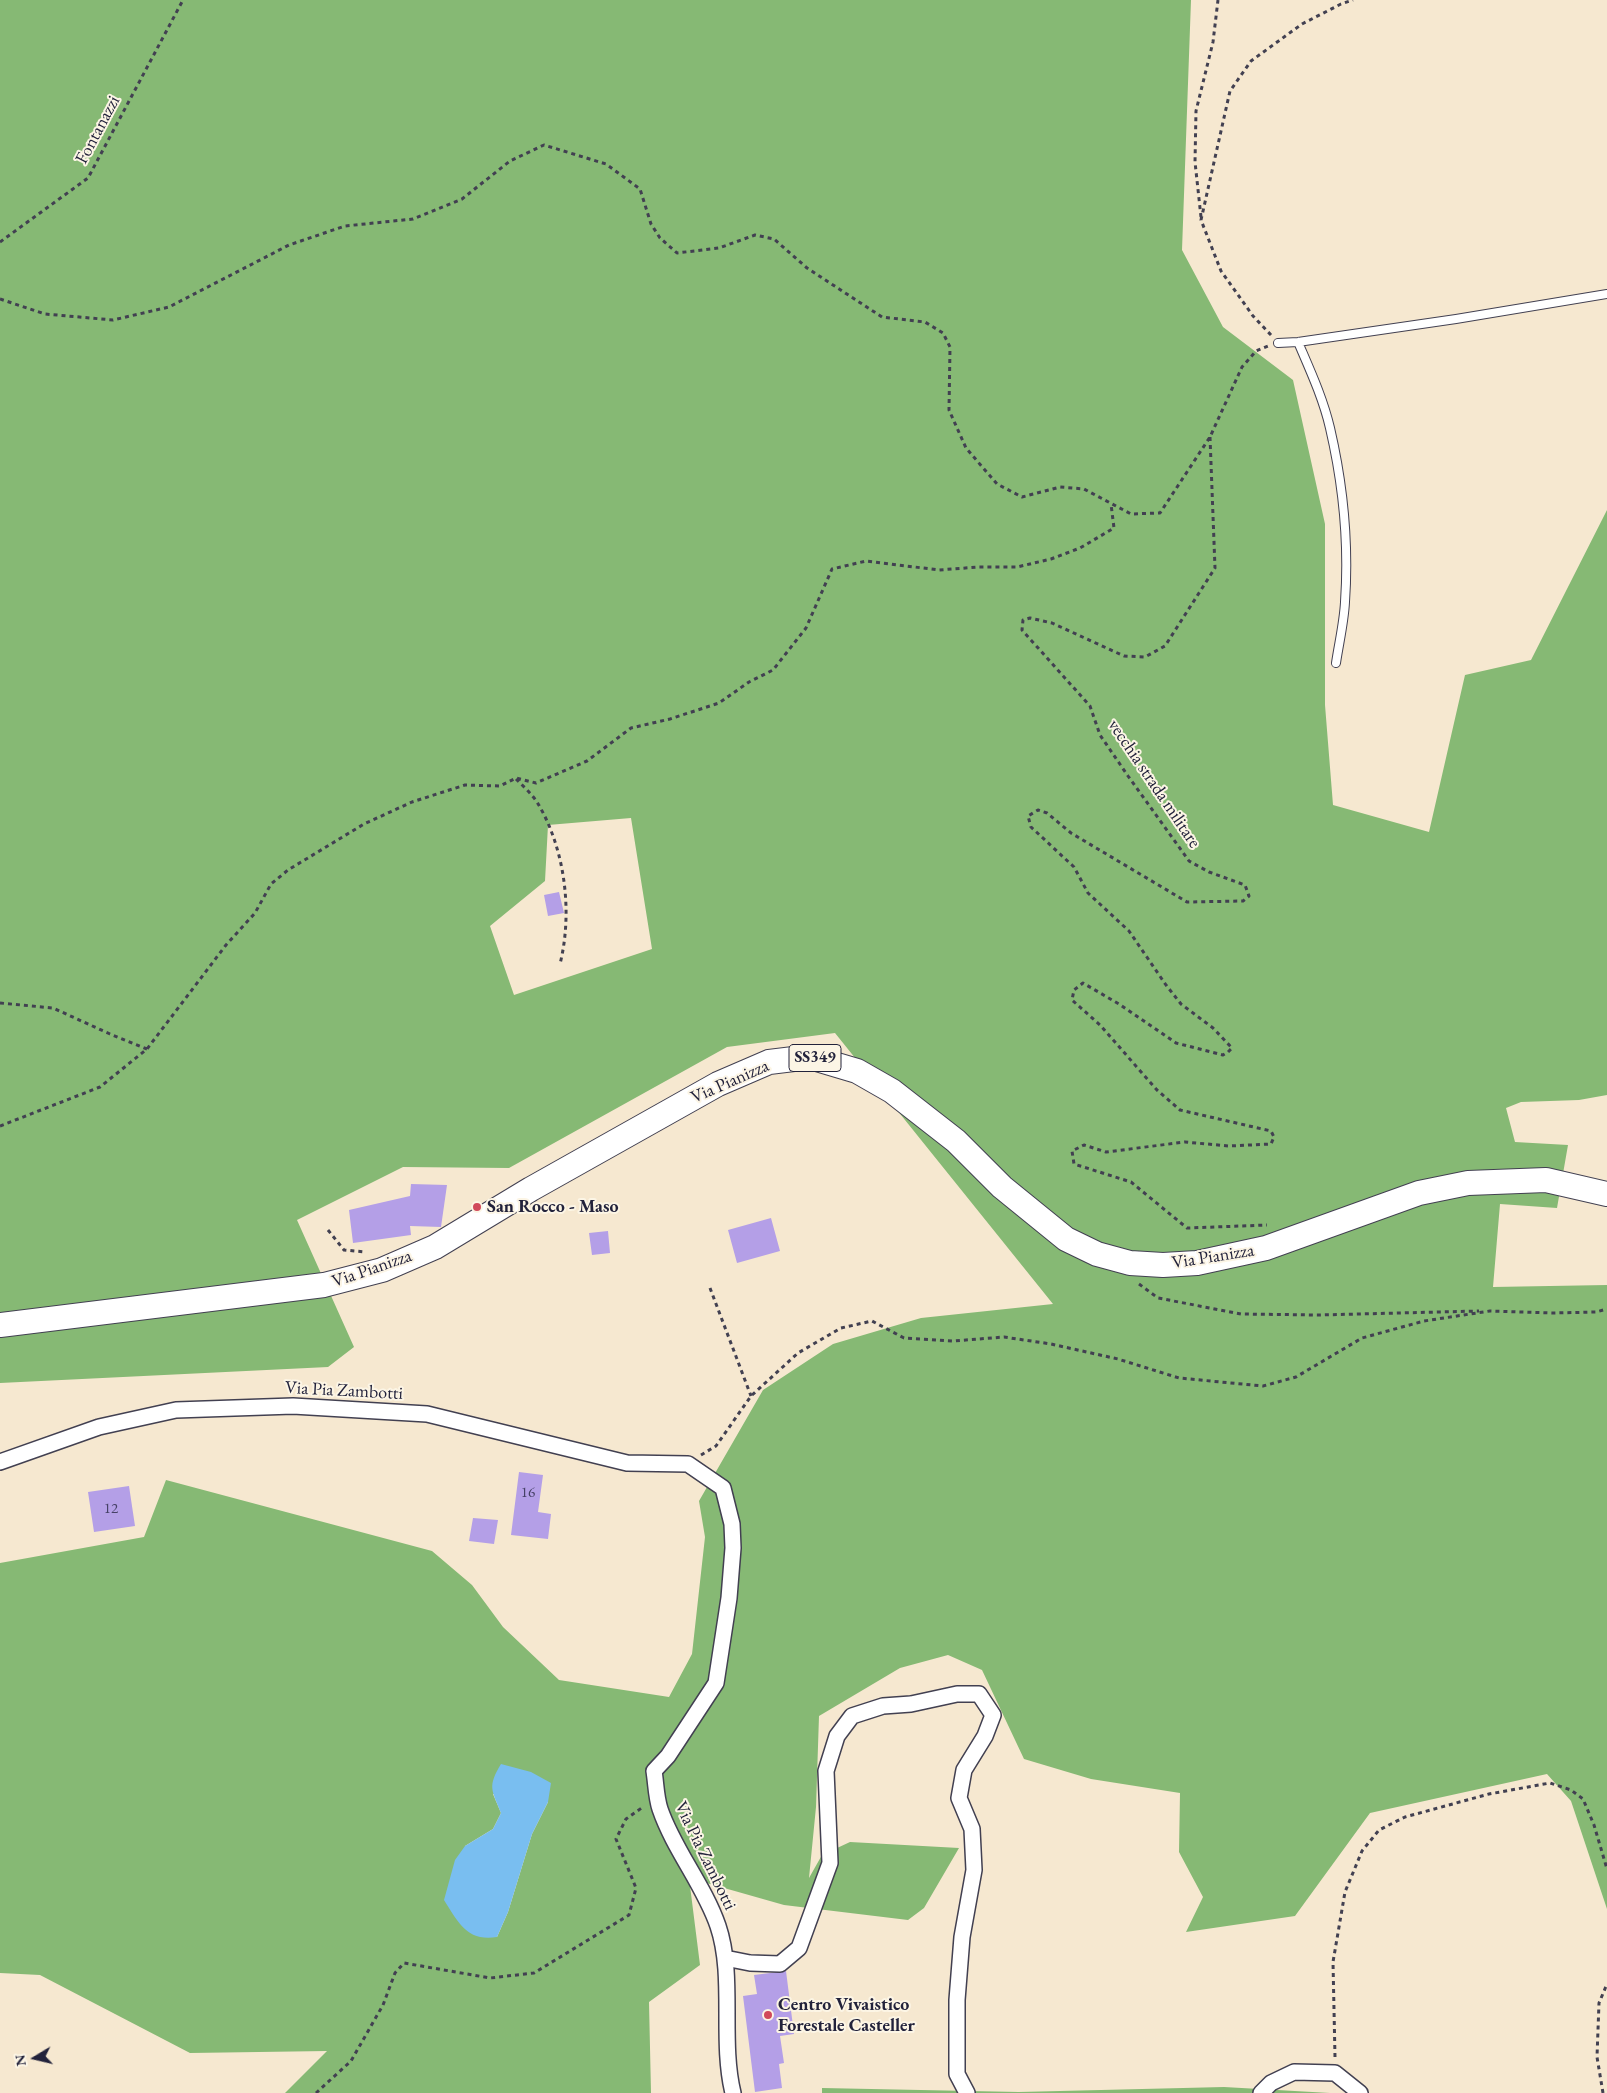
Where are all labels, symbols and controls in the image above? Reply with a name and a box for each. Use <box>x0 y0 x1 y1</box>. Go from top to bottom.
street label: Fontanazzi <box>71 92 125 168</box>
street label: vecchia strada militare <box>1103 716 1205 852</box>
road number: SS349 <box>789 1044 841 1072</box>
street label: Via Pianizza <box>688 1055 772 1109</box>
place label: San Rocco - Maso <box>487 1196 618 1218</box>
marker: San Rocco - Maso <box>471 1201 483 1213</box>
street label: Via Pianizza <box>1170 1240 1256 1274</box>
street label: Via Pianizza <box>329 1245 415 1293</box>
street label: Via Pia Zambotti <box>285 1377 403 1405</box>
house number: 16 <box>521 1484 535 1502</box>
house number: 12 <box>104 1500 118 1518</box>
street label: Via Pia Zambotti <box>669 1798 741 1914</box>
place label: Centro Vivaistico Forestale Casteller <box>778 1994 915 2036</box>
marker: Centro Vivaistico Forestale Casteller <box>762 2009 774 2021</box>
north arrow <box>10 2033 60 2083</box>
text: N <box>10 2053 30 2067</box>

